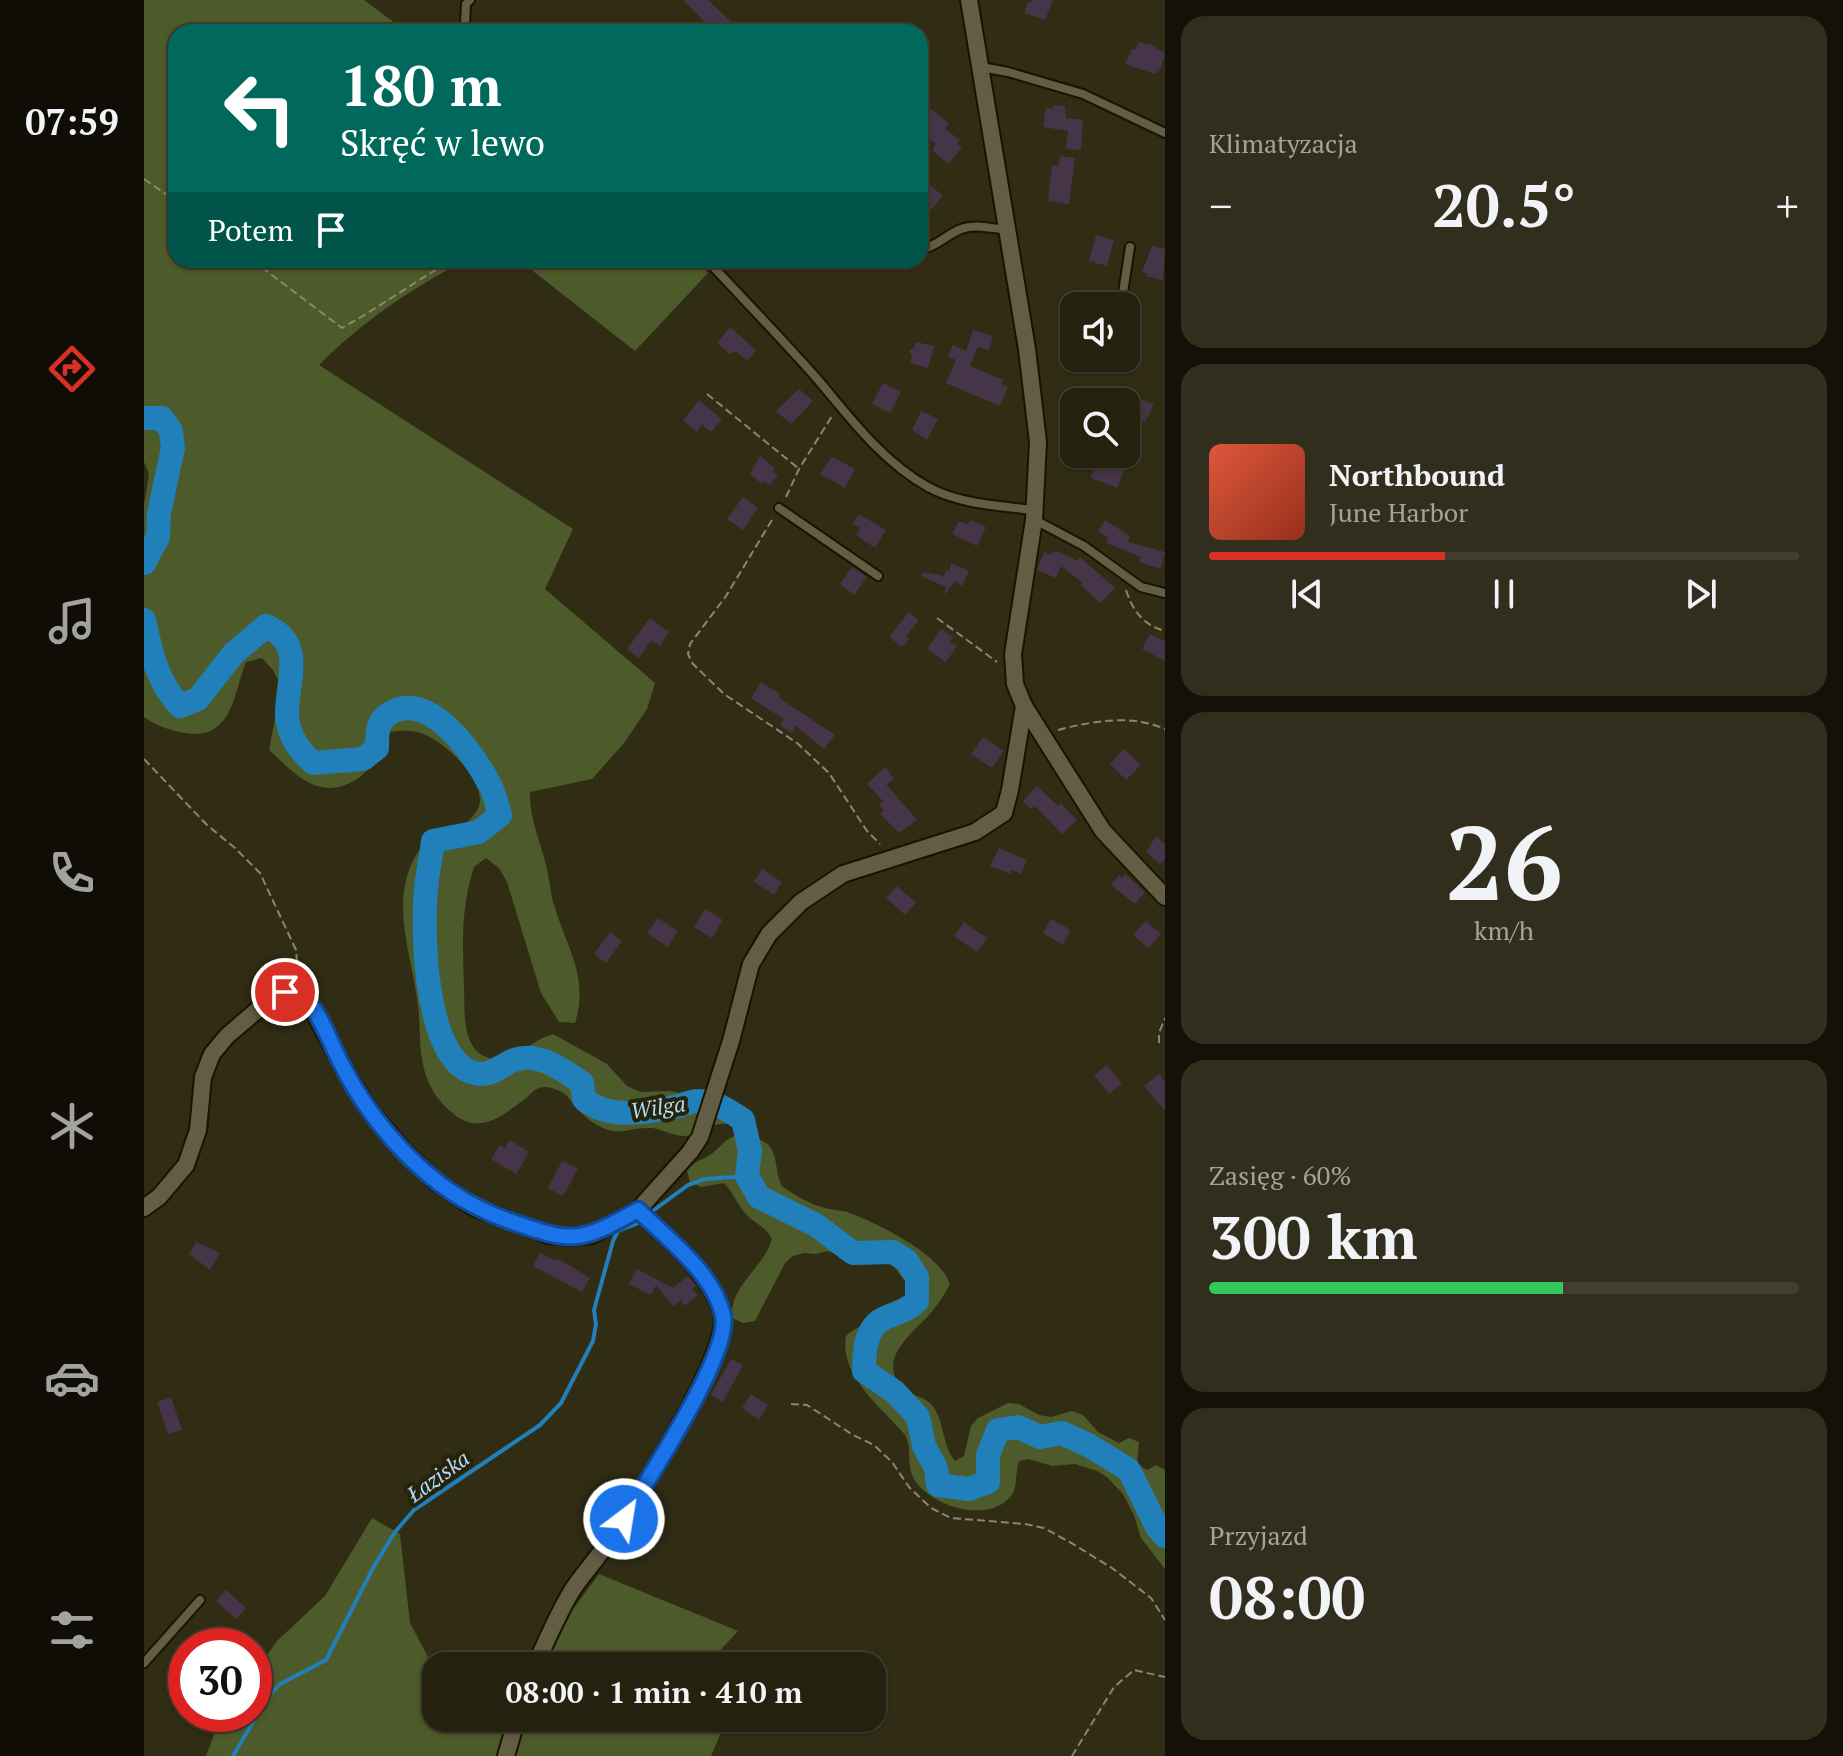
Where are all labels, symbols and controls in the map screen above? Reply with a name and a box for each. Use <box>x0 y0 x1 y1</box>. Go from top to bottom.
text: 180 m <box>340 48 502 122</box>
icon: left <box>208 56 312 160</box>
text: 07:59 <box>25 98 119 145</box>
text: Skręć w lewo <box>340 119 545 166</box>
text: Klimatyzacja <box>1209 126 1358 160</box>
text: 20.5° <box>1432 165 1576 244</box>
text: − <box>1209 176 1232 235</box>
text: + <box>1776 176 1799 235</box>
icon: arrive <box>309 208 353 252</box>
text: Potem <box>208 210 293 250</box>
map controls <box>1060 292 1140 468</box>
button: sound <box>1060 292 1140 372</box>
icon: directions <box>44 341 100 397</box>
button: search <box>1060 388 1140 468</box>
text: Northbound <box>1329 455 1505 495</box>
text: June Harbor <box>1329 495 1468 529</box>
icon: previous <box>1285 572 1329 616</box>
icon: pause <box>1482 572 1526 616</box>
icon: next <box>1679 572 1723 616</box>
icon: music <box>44 593 100 649</box>
text: 26 <box>1445 792 1563 930</box>
icon: phone <box>44 845 100 901</box>
text: km/h <box>1474 913 1534 947</box>
pin <box>251 958 319 1026</box>
icon: arrive <box>263 970 307 1014</box>
water label: Wilga <box>629 1088 687 1125</box>
icon: climate <box>44 1098 100 1154</box>
text: Zasięg · 60% <box>1209 1158 1351 1192</box>
text: 300 km <box>1209 1197 1417 1276</box>
icon: car <box>44 1350 100 1406</box>
water label: Łaziska <box>400 1443 475 1509</box>
position arrow <box>582 1477 666 1561</box>
text: Przyjazd <box>1209 1518 1308 1552</box>
text: 08:00 <box>1209 1557 1365 1636</box>
icon: filters <box>44 1602 100 1658</box>
speed limit sign: 30 <box>168 1628 272 1732</box>
text: 08:00 · 1 min · 410 m <box>506 1672 802 1712</box>

